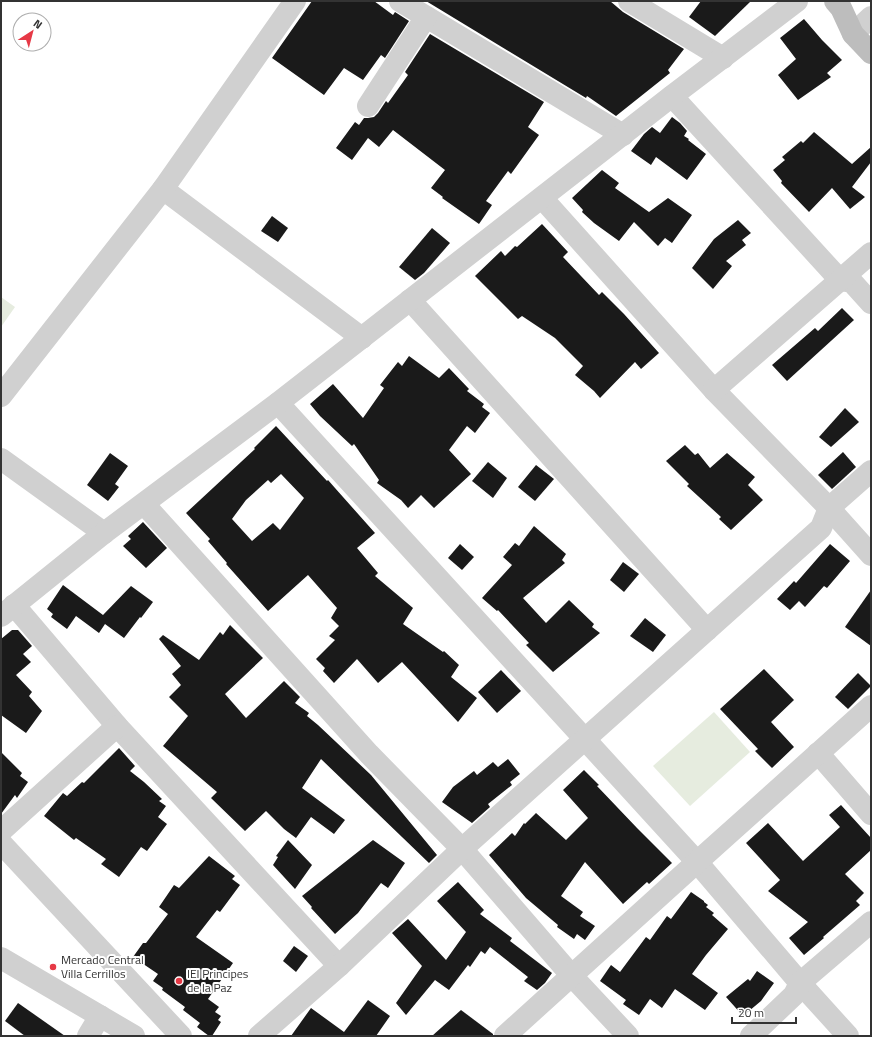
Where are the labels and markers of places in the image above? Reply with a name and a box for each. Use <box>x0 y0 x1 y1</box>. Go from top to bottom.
place label: Mercado Central Villa Cerrillos <box>61 950 144 983</box>
marker: Mercado Central Villa Cerrillos <box>48 962 58 972</box>
place label: IEI Principes de la Paz <box>187 964 249 997</box>
marker: IEI Principes de la Paz <box>174 976 184 986</box>

